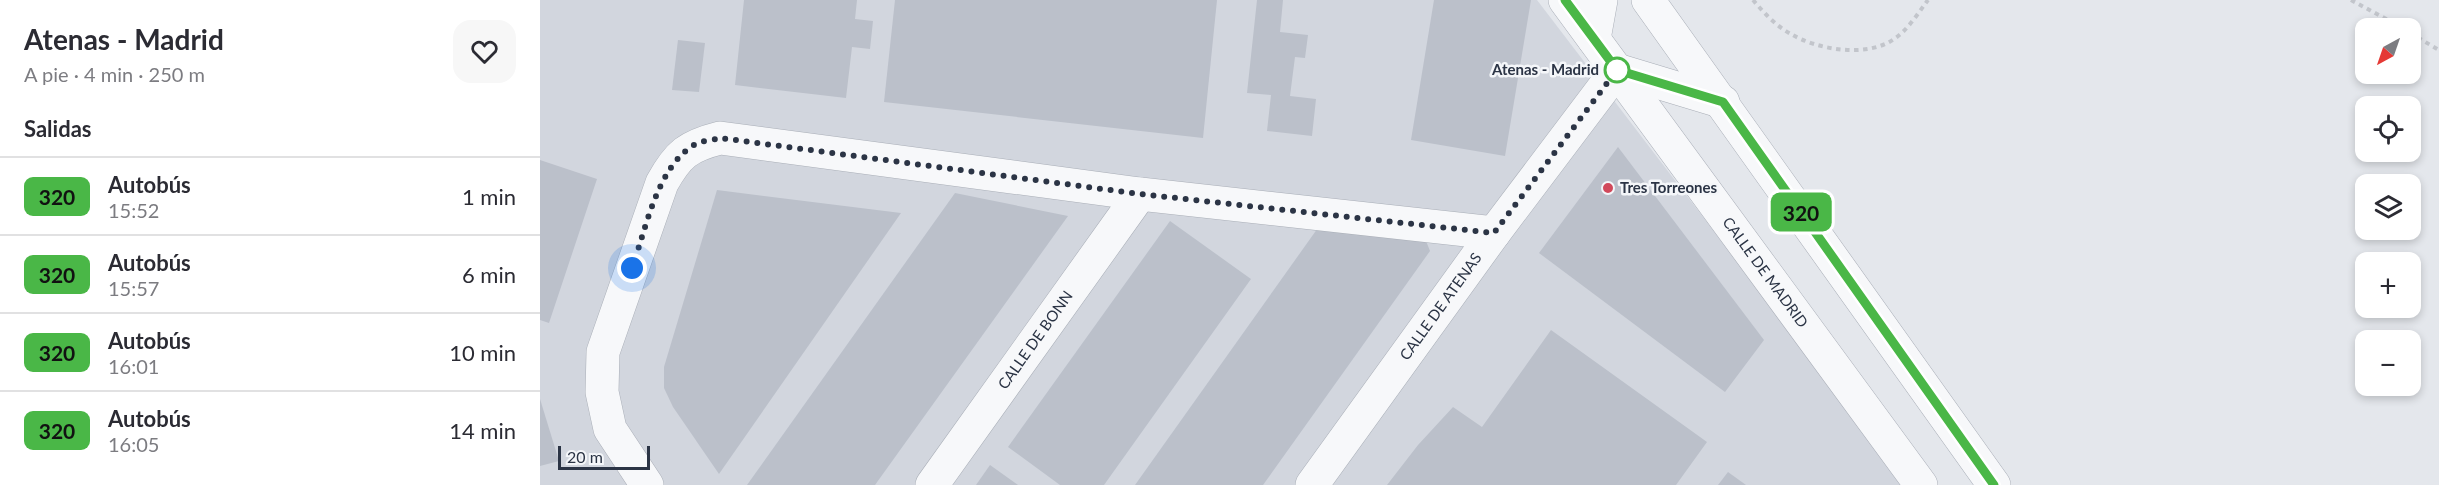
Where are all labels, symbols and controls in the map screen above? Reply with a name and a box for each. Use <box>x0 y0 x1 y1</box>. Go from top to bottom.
north arrow <box>2355 18 2421 84</box>
map controls <box>2355 18 2421 396</box>
button: heart <box>453 20 516 83</box>
text: Atenas - Madrid <box>24 22 224 56</box>
marker: Atenas - Madrid <box>1604 57 1630 83</box>
place label: Atenas - Madrid <box>1491 60 1599 78</box>
text: A pie · 4 min · 250 m <box>24 62 205 86</box>
button: locate <box>2355 96 2421 162</box>
text: Salidas <box>24 115 91 142</box>
text: Autobús <box>108 171 191 198</box>
button: layers <box>2355 174 2421 240</box>
place label: Tres Torreones <box>1620 178 1718 196</box>
marker: Tres Torreones <box>1601 181 1615 195</box>
text: 1 min <box>462 183 516 210</box>
text: 320 <box>39 184 75 209</box>
line badge: 320 <box>1766 192 1836 232</box>
text: 15:52 <box>108 198 159 222</box>
text: 320 <box>1783 200 1819 225</box>
street label: CALLE DE MADRID <box>1719 213 1812 331</box>
text: Autobús <box>108 249 191 276</box>
street label: CALLE DE ATENAS <box>1395 249 1485 363</box>
button: + <box>2355 252 2421 318</box>
your location <box>617 253 647 283</box>
text: 6 min <box>462 261 516 288</box>
text: 320 <box>39 262 75 287</box>
text: 15:57 <box>108 276 159 300</box>
street label: CALLE DE BONN <box>993 287 1076 392</box>
text: Autobús <box>108 327 191 354</box>
button: − <box>2355 330 2421 396</box>
text: 10 min <box>449 339 516 366</box>
text: 320 <box>39 340 75 365</box>
text: 16:01 <box>108 354 159 378</box>
text: Autobús <box>108 405 191 432</box>
text: 14 min <box>449 417 516 444</box>
text: 320 <box>39 418 75 443</box>
text: 16:05 <box>108 432 159 456</box>
scale bar <box>558 443 650 470</box>
text: 20 m <box>567 447 603 466</box>

